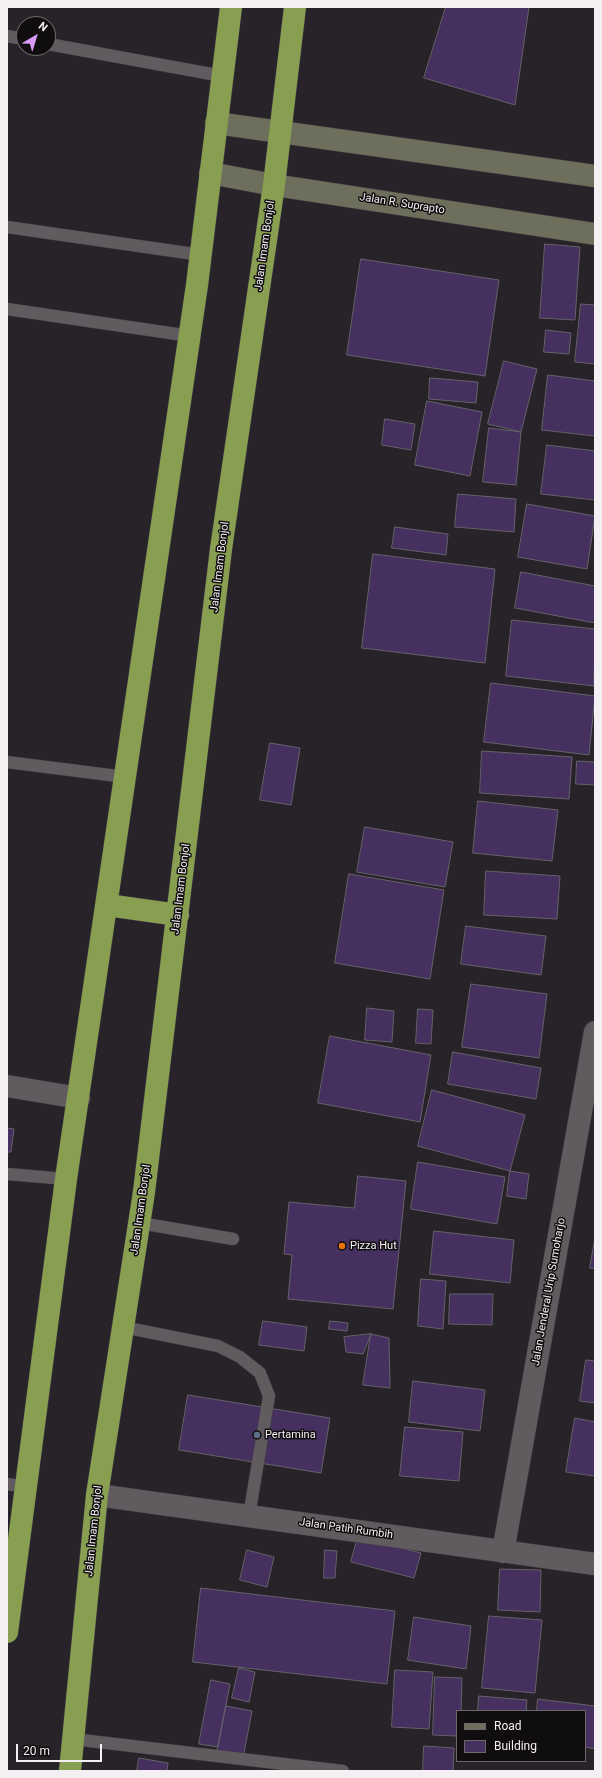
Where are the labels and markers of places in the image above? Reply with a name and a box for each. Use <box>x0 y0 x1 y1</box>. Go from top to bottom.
place label: Pizza Hut <box>350 1239 397 1253</box>
marker: Pizza Hut <box>337 1241 347 1251</box>
place label: Pertamina <box>265 1428 316 1442</box>
marker: Pertamina <box>252 1430 262 1440</box>

